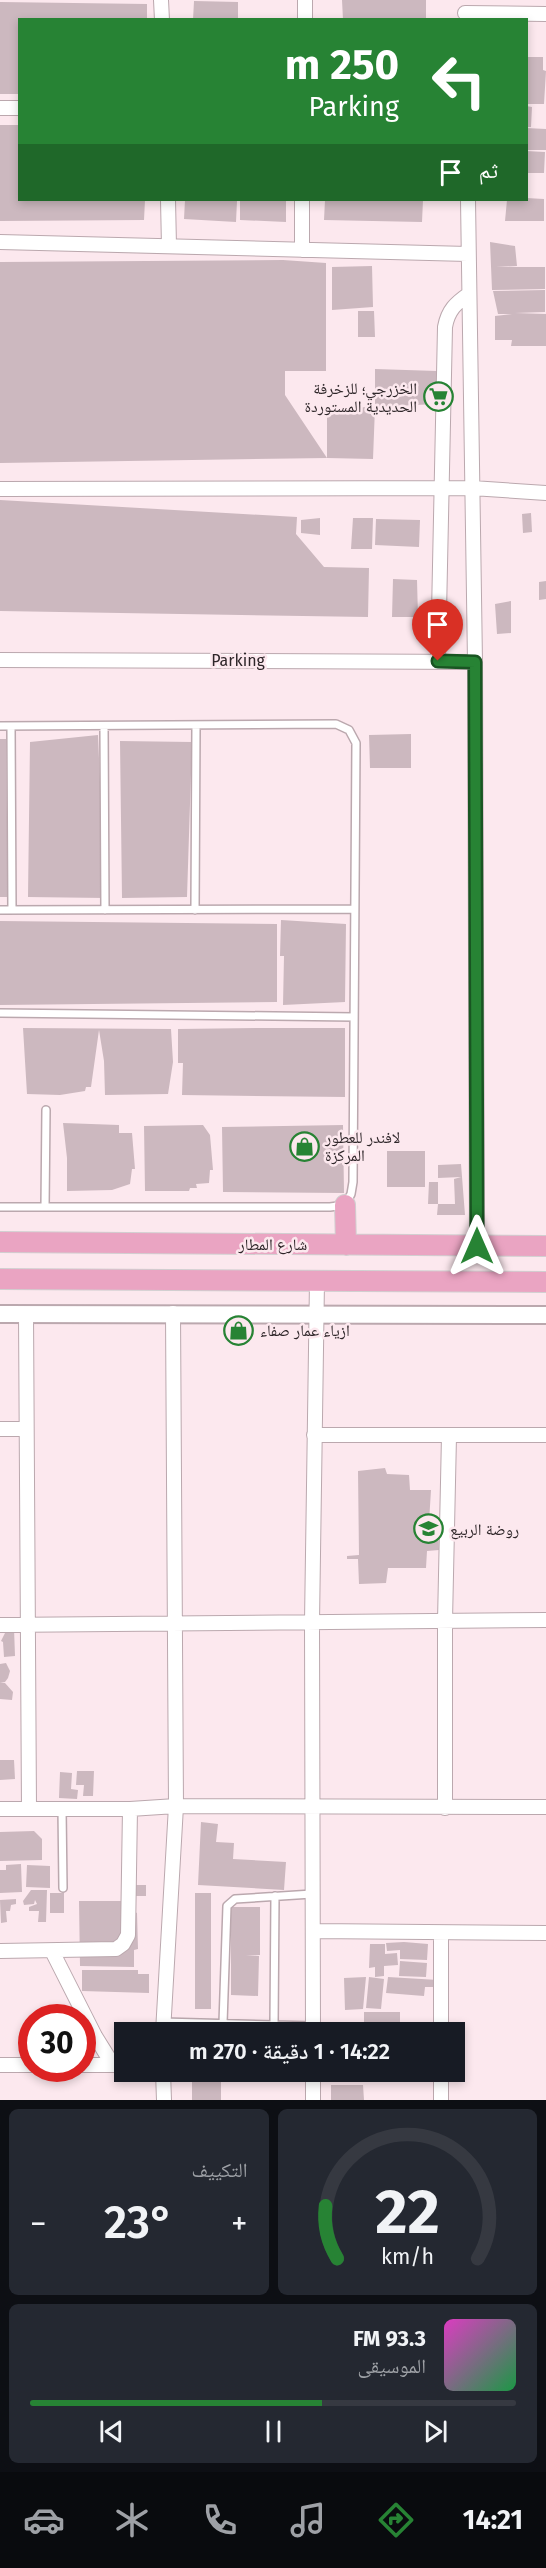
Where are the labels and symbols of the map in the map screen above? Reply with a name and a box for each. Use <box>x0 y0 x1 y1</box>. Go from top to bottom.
place label: الخزرجي؛ للزخرفة الحديدية المستوردة <box>305 379 417 416</box>
supermarket icon: الخزرجي؛ للزخرفة الحديدية المستوردة <box>422 381 454 413</box>
pin <box>412 599 463 661</box>
street label: Parking <box>211 651 266 670</box>
place label: لافندر للعطور المركزة <box>324 1128 400 1165</box>
shop icon: لافندر للعطور المركزة <box>288 1130 320 1162</box>
position arrow <box>445 1214 509 1278</box>
street label: شارع المطار <box>238 1235 307 1255</box>
shop icon: ازياء عمار صفاء <box>223 1314 255 1346</box>
place label: ازياء عمار صفاء <box>260 1321 350 1340</box>
school or university icon: روضة الربيع <box>413 1513 445 1545</box>
place label: روضة الربيع <box>450 1520 519 1540</box>
speed limit sign: 30 <box>18 2004 96 2082</box>

